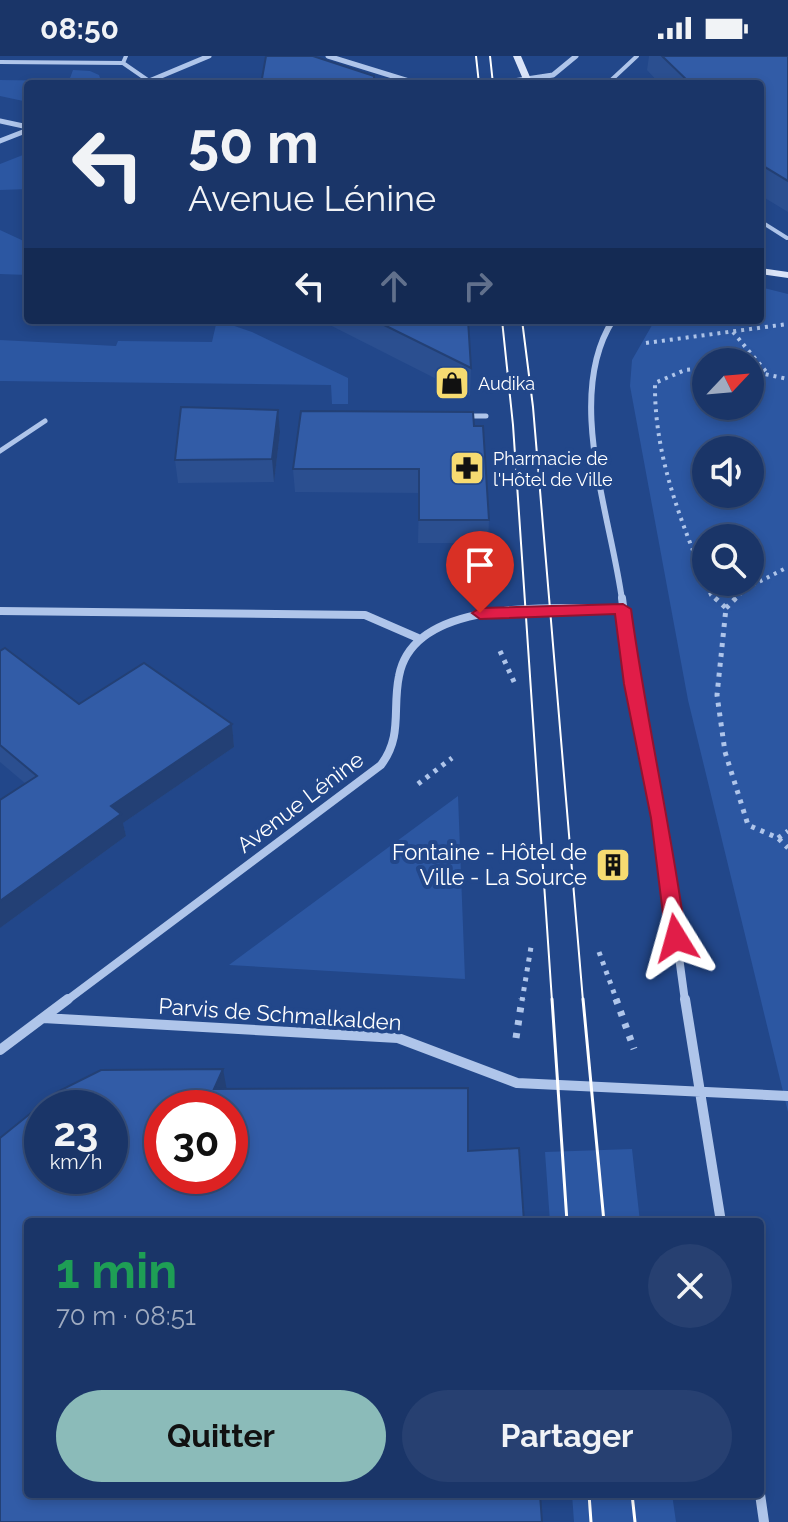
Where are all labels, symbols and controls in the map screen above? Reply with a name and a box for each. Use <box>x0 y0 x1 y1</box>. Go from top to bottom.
text: 08:50 <box>40 11 119 46</box>
text: 50 m <box>188 110 319 176</box>
icon: left <box>56 112 160 216</box>
text: Avenue Lénine <box>188 177 436 219</box>
icon: left <box>288 264 332 308</box>
icon: ahead <box>372 264 416 308</box>
icon: right <box>456 264 500 308</box>
north arrow <box>692 348 764 420</box>
map controls <box>692 348 764 596</box>
shop icon: Audika <box>433 364 471 402</box>
place label: Audika <box>478 373 535 394</box>
button: sound <box>692 436 764 508</box>
place label: Pharmacie de l'Hôtel de Ville <box>493 448 613 490</box>
pharmacy icon: Pharmacie de l'Hôtel de Ville <box>448 449 486 487</box>
button: search <box>692 524 764 596</box>
pin <box>446 531 514 613</box>
icon: arrive <box>458 543 502 587</box>
street label: Avenue Lénine <box>232 746 368 858</box>
place label: Fontaine - Hôtel de Ville - La Source <box>392 839 587 890</box>
building icon: Fontaine - Hôtel de Ville - La Source <box>594 846 632 884</box>
position arrow <box>634 896 718 980</box>
street label: Parvis de Schmalkalden <box>158 993 402 1035</box>
speed limit sign: 30 <box>144 1090 248 1194</box>
text: 23 <box>54 1108 98 1155</box>
text: km/h <box>50 1150 102 1174</box>
text: 1 min <box>56 1243 177 1299</box>
button: close <box>648 1244 732 1328</box>
text: 70 m · 08:51 <box>56 1301 196 1331</box>
button: Quitter <box>56 1390 386 1482</box>
button: Partager <box>402 1390 732 1482</box>

